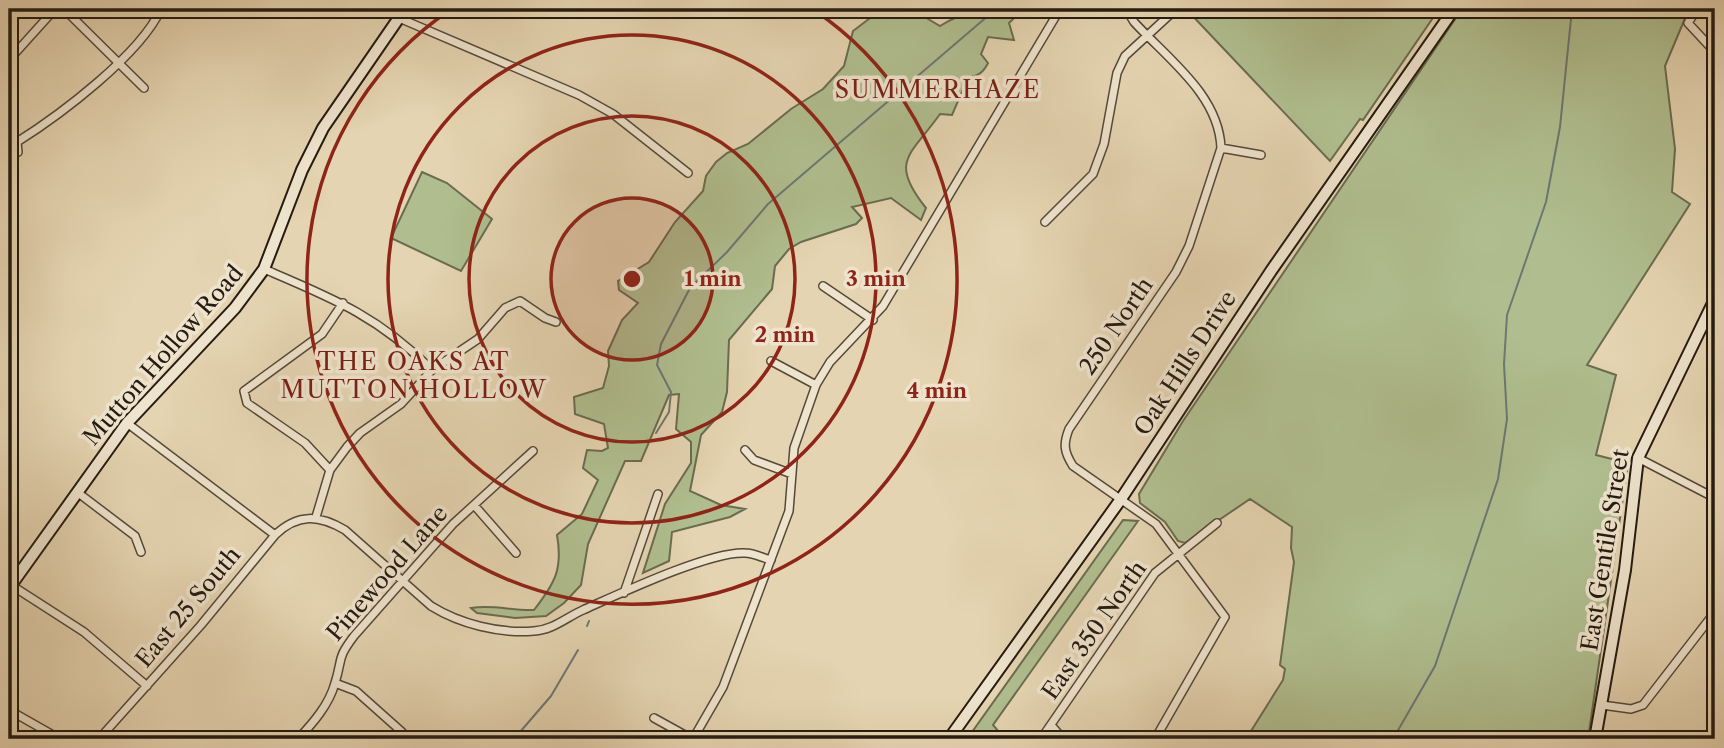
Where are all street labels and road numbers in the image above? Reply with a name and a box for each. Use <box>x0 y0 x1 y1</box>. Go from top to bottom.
street label: Mutton Hollow Road <box>77 259 249 451</box>
street label: 250 North <box>1073 272 1159 380</box>
street label: Oak Hills Drive <box>1128 286 1242 440</box>
street label: East Gentile Street <box>1575 447 1635 653</box>
street label: Pinewood Lane <box>321 500 453 646</box>
street label: East 25 South <box>130 541 246 673</box>
street label: East 350 North <box>1036 555 1152 705</box>

